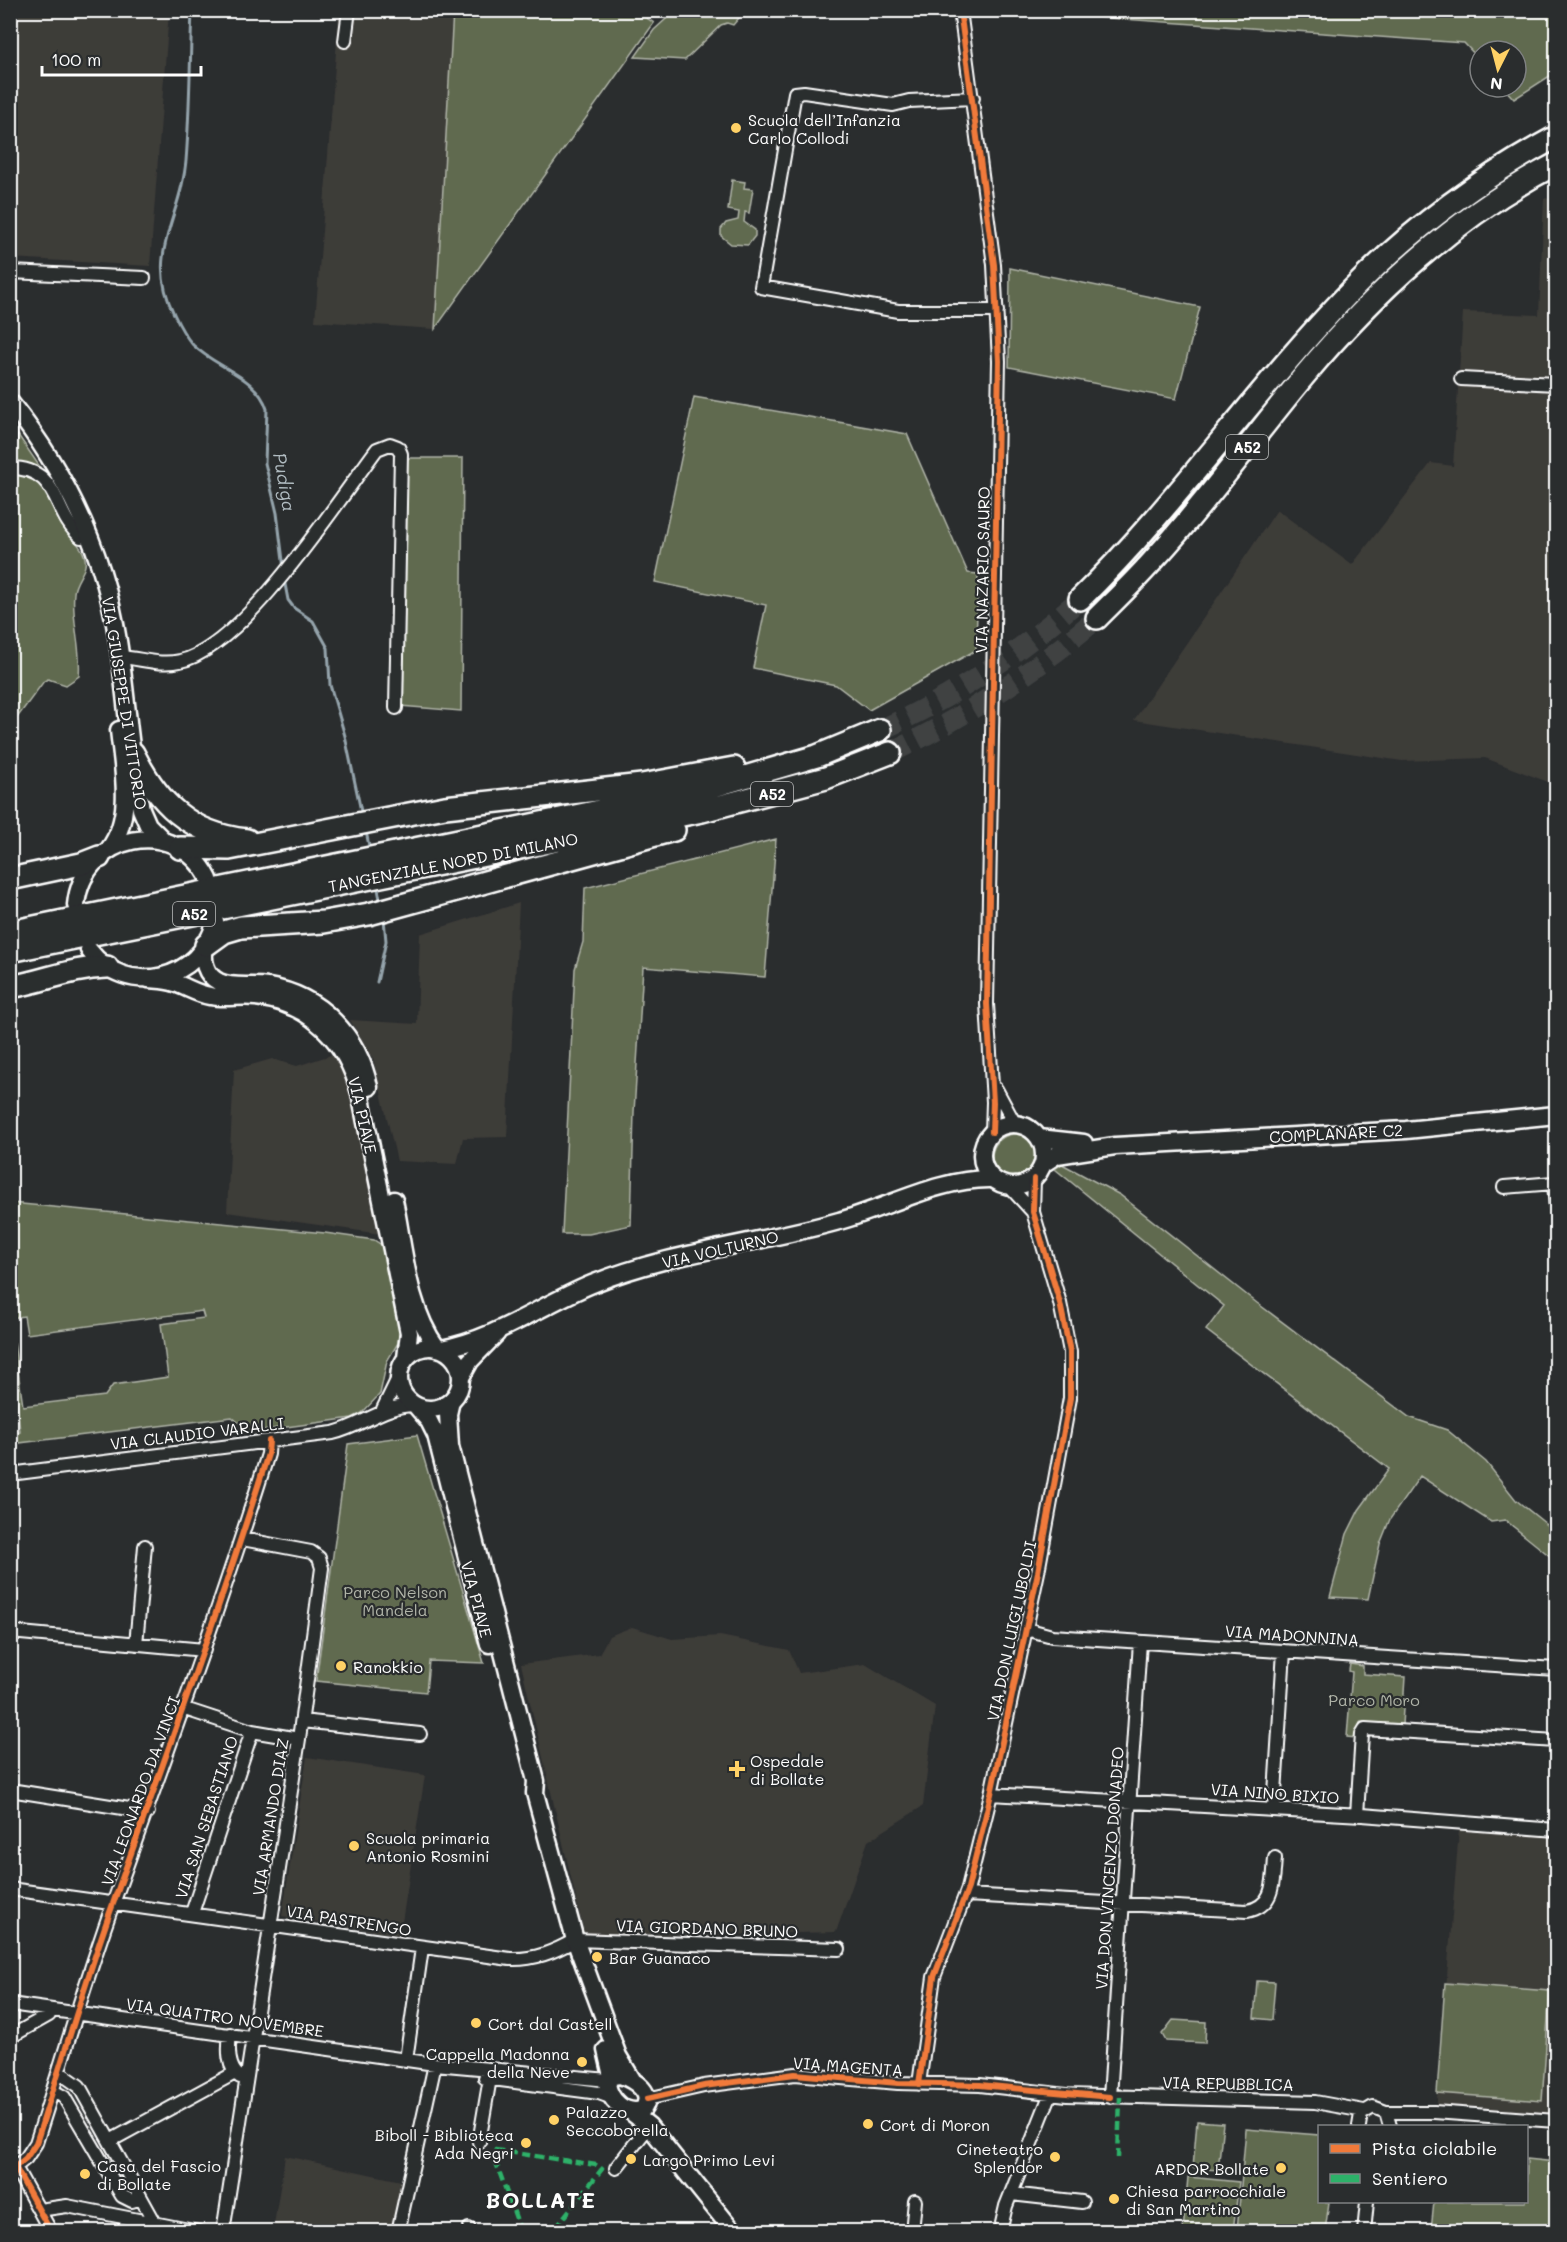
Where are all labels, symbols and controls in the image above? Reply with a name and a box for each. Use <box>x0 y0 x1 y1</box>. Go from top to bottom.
scale bar <box>42 39 201 77</box>
north arrow <box>1468 39 1528 99</box>
text: 100 m <box>51 47 101 71</box>
text: N <box>1489 73 1504 95</box>
place label: Scuola dell’Infanzia Carlo Collodi <box>748 109 901 148</box>
marker: Scuola dell’Infanzia Carlo Collodi <box>729 121 743 135</box>
road number: A52 <box>1226 435 1268 459</box>
water label: Pudiga <box>268 451 302 513</box>
street label: VIA NAZARIO SAURO <box>970 486 994 654</box>
street label: VIA GIUSEPPE DI VITTORIO <box>98 595 152 811</box>
road number: A52 <box>751 782 793 806</box>
street label: TANGENZIALE NORD DI MILANO <box>326 827 580 897</box>
road number: A52 <box>173 902 215 926</box>
street label: VIA PIAVE <box>344 1074 382 1156</box>
street label: COMPLANARE C2 <box>1269 1119 1403 1147</box>
street label: VIA VOLTURNO <box>660 1225 780 1273</box>
street label: VIA CLAUDIO VARALLI <box>109 1412 285 1454</box>
street label: VIA DON LUIGI UBOLDI <box>982 1539 1040 1723</box>
street label: VIA PIAVE <box>457 1558 497 1640</box>
park label: Parco Nelson Mandela <box>343 1581 447 1620</box>
street label: VIA MADONNINA <box>1224 1620 1360 1650</box>
place label: Ranokkio <box>353 1656 423 1677</box>
marker: Ranokkio <box>334 1659 348 1673</box>
park label: Parco Moro <box>1328 1689 1420 1710</box>
street label: VIA LEONARDO DA VINCI <box>96 1693 184 1889</box>
street label: VIA SAN SEBASTIANO <box>170 1733 242 1901</box>
street label: VIA ARMANDO DIAZ <box>247 1737 293 1897</box>
street label: VIA DON VINCENZO DONADEO <box>1090 1746 1128 1990</box>
place label: Ospedale di Bollate <box>750 1750 825 1789</box>
marker: Ospedale di Bollate <box>728 1760 746 1778</box>
street label: VIA NINO BIXIO <box>1210 1778 1340 1808</box>
place label: Scuola primaria Antonio Rosmini <box>366 1827 490 1866</box>
marker: Scuola primaria Antonio Rosmini <box>347 1839 361 1853</box>
street label: VIA PASTRENGO <box>285 1900 413 1940</box>
street label: VIA GIORDANO BRUNO <box>616 1914 798 1942</box>
place label: Bar Guanaco <box>609 1947 710 1968</box>
marker: Bar Guanaco <box>590 1950 604 1964</box>
street label: VIA QUATTRO NOVEMBRE <box>125 1993 325 2041</box>
place label: Cort dal Castell <box>488 2013 613 2034</box>
marker: Cort dal Castell <box>469 2016 483 2030</box>
place label: Cappella Madonna della Neve <box>426 2043 570 2082</box>
street label: VIA MAGENTA <box>792 2052 904 2080</box>
marker: Cappella Madonna della Neve <box>575 2055 589 2069</box>
street label: VIA REPUBBLICA <box>1162 2071 1294 2095</box>
place label: Palazzo Seccoborella <box>566 2101 669 2140</box>
marker: Palazzo Seccoborella <box>547 2113 561 2127</box>
place label: Cort di Moron <box>880 2114 990 2135</box>
marker: Cort di Moron <box>861 2117 875 2131</box>
place label: Biboll - Biblioteca Ada Negri <box>375 2124 514 2163</box>
legend <box>1318 2125 1528 2203</box>
marker: Biboll - Biblioteca Ada Negri <box>519 2136 533 2150</box>
text: Pista ciclabile <box>1372 2136 1497 2160</box>
place label: Cineteatro Splendor <box>956 2138 1043 2177</box>
place label: Largo Primo Levi <box>643 2149 775 2170</box>
marker: Cineteatro Splendor <box>1048 2150 1062 2164</box>
marker: Largo Primo Levi <box>624 2152 638 2166</box>
place label: Casa del Fascio di Bollate <box>97 2155 221 2194</box>
place label: ARDOR Bollate <box>1154 2158 1269 2179</box>
marker: ARDOR Bollate <box>1274 2161 1288 2175</box>
text: Sentiero <box>1372 2166 1448 2190</box>
marker: Casa del Fascio di Bollate <box>78 2167 92 2181</box>
place label: Chiesa parrocchiale di San Martino <box>1126 2180 1286 2219</box>
district label: BOLLATE <box>485 2185 597 2214</box>
marker: Chiesa parrocchiale di San Martino <box>1107 2192 1121 2206</box>

